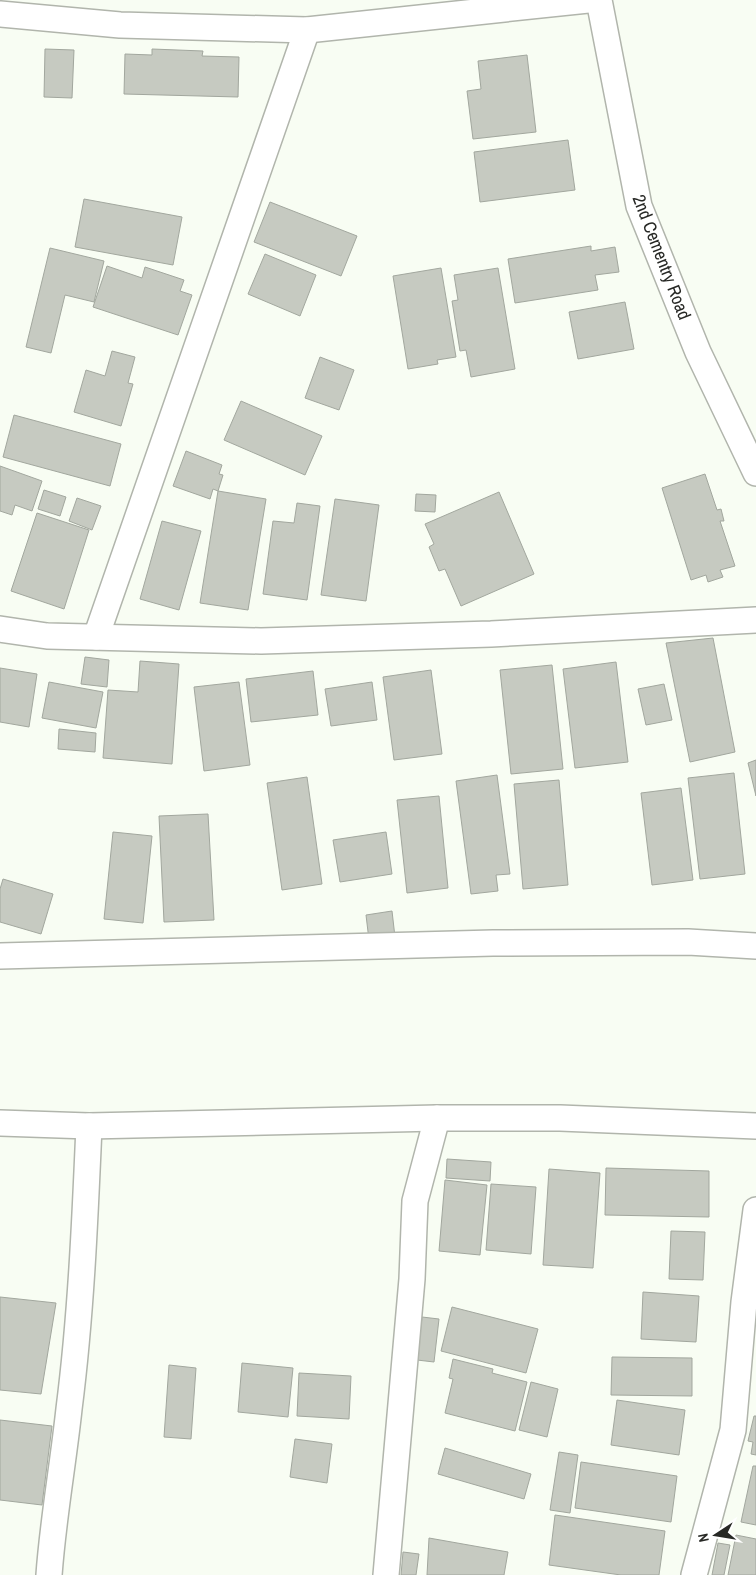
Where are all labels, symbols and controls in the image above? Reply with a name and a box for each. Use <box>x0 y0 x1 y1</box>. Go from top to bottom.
street label: 2nd Cementry Road <box>627 191 697 323</box>
north arrow <box>691 1510 741 1560</box>
text: N <box>694 1532 713 1544</box>

